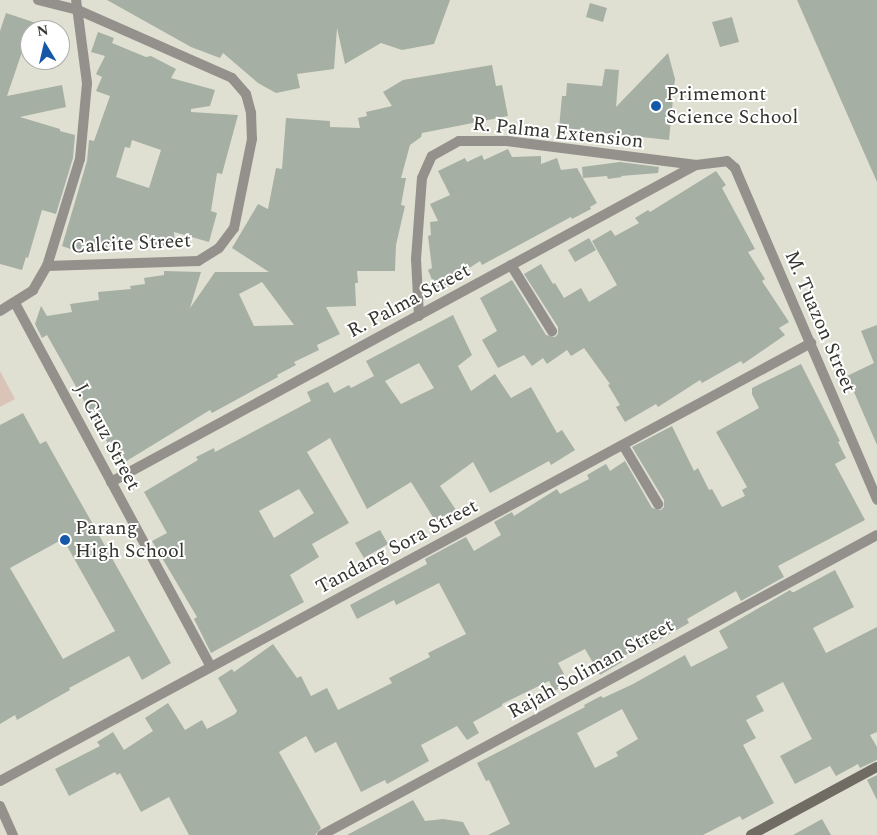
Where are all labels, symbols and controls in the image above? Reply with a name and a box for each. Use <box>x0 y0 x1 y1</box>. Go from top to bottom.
text: N <box>35 19 50 42</box>
north arrow <box>20 20 70 70</box>
place label: Primemont Science School <box>666 82 798 129</box>
marker: Primemont Science School <box>650 100 662 112</box>
street label: R. Palma Extension <box>471 112 645 154</box>
street label: Calcite Street <box>70 229 192 259</box>
street label: M. Tuazon Street <box>779 247 861 397</box>
street label: R. Palma Street <box>344 259 474 343</box>
street label: J. Cruz Street <box>69 379 145 495</box>
street label: Tandang Sora Street <box>312 494 482 600</box>
place label: Parang High School <box>75 516 185 563</box>
marker: Parang High School <box>59 534 71 546</box>
street label: Rajah Soliman Street <box>504 613 678 725</box>

